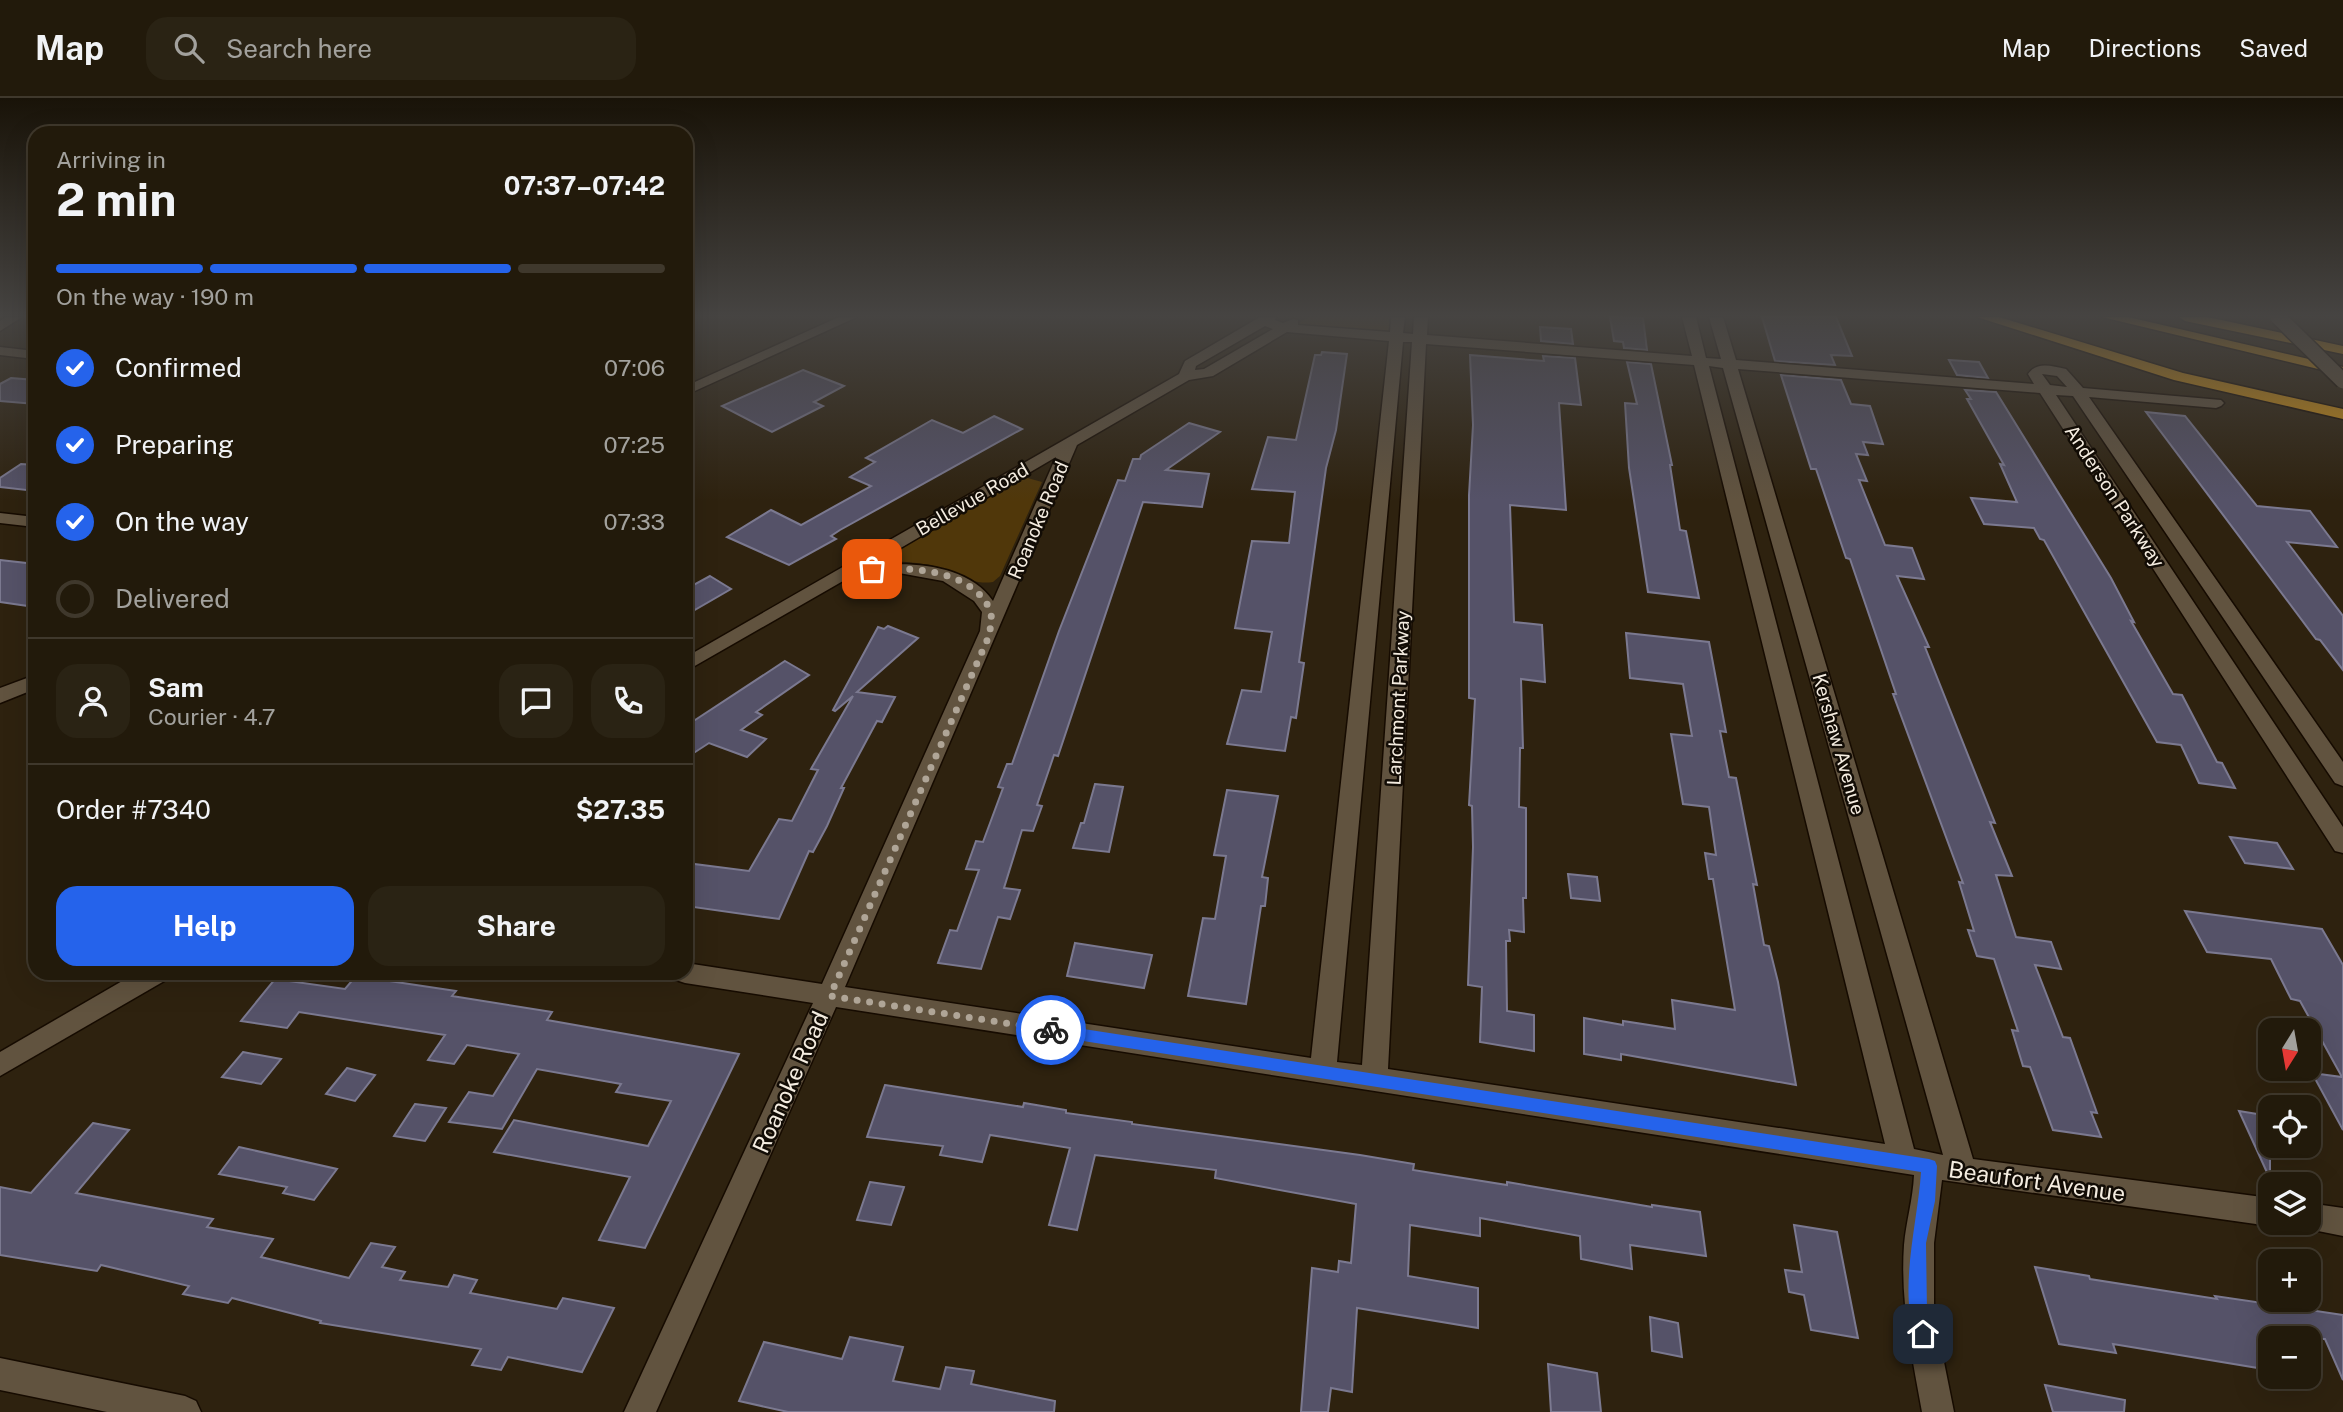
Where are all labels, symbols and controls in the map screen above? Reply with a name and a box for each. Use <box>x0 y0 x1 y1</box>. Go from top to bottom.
search box <box>146 17 636 80</box>
text: Map <box>35 29 104 67</box>
icon: search <box>170 29 208 67</box>
text: Search here <box>226 33 372 64</box>
text: Map <box>2002 34 2051 62</box>
text: Directions <box>2089 34 2201 62</box>
text: Saved <box>2239 34 2308 62</box>
text: Arriving in <box>56 146 166 173</box>
text: 07:37–07:42 <box>504 170 665 201</box>
text: 2 min <box>56 172 176 226</box>
text: On the way · 190 m <box>56 283 254 310</box>
icon: check <box>56 349 94 387</box>
text: Confirmed <box>115 352 242 383</box>
text: 07:06 <box>604 354 665 381</box>
street label: Anderson Parkway <box>2061 421 2169 571</box>
icon: check <box>56 426 94 464</box>
text: Preparing <box>115 429 234 460</box>
text: 07:25 <box>603 431 665 458</box>
street label: Bellevue Road <box>912 458 1032 540</box>
street label: Roanoke Road <box>1003 458 1073 582</box>
icon: check <box>56 503 94 541</box>
text: On the way <box>115 506 249 537</box>
text: 07:33 <box>604 508 665 535</box>
pin <box>842 539 902 599</box>
icon: bag <box>853 550 891 588</box>
text: Delivered <box>115 583 230 614</box>
street label: Larchmont Parkway <box>1382 610 1414 786</box>
button: person <box>56 664 130 738</box>
button: chat <box>499 664 573 738</box>
button: phone <box>591 664 665 738</box>
street label: Kershaw Avenue <box>1808 671 1870 817</box>
text: Sam <box>148 672 204 703</box>
text: Courier · 4.7 <box>148 703 276 730</box>
text: Order #7340 <box>56 794 211 825</box>
text: $27.35 <box>576 794 665 825</box>
button: Help <box>56 886 354 966</box>
button: Share <box>368 886 665 966</box>
courier <box>1016 995 1086 1065</box>
street label: Roanoke Road <box>747 1007 833 1157</box>
icon: bike <box>1032 1011 1070 1049</box>
north arrow <box>2258 1018 2320 1082</box>
map controls <box>2258 1018 2321 1389</box>
button: locate <box>2258 1095 2321 1158</box>
street label: Beaufort Avenue <box>1947 1155 2127 1207</box>
button: layers <box>2258 1172 2321 1235</box>
button: + <box>2258 1249 2321 1312</box>
pin <box>1893 1304 1953 1364</box>
icon: home <box>1904 1315 1942 1353</box>
button: − <box>2258 1326 2321 1389</box>

